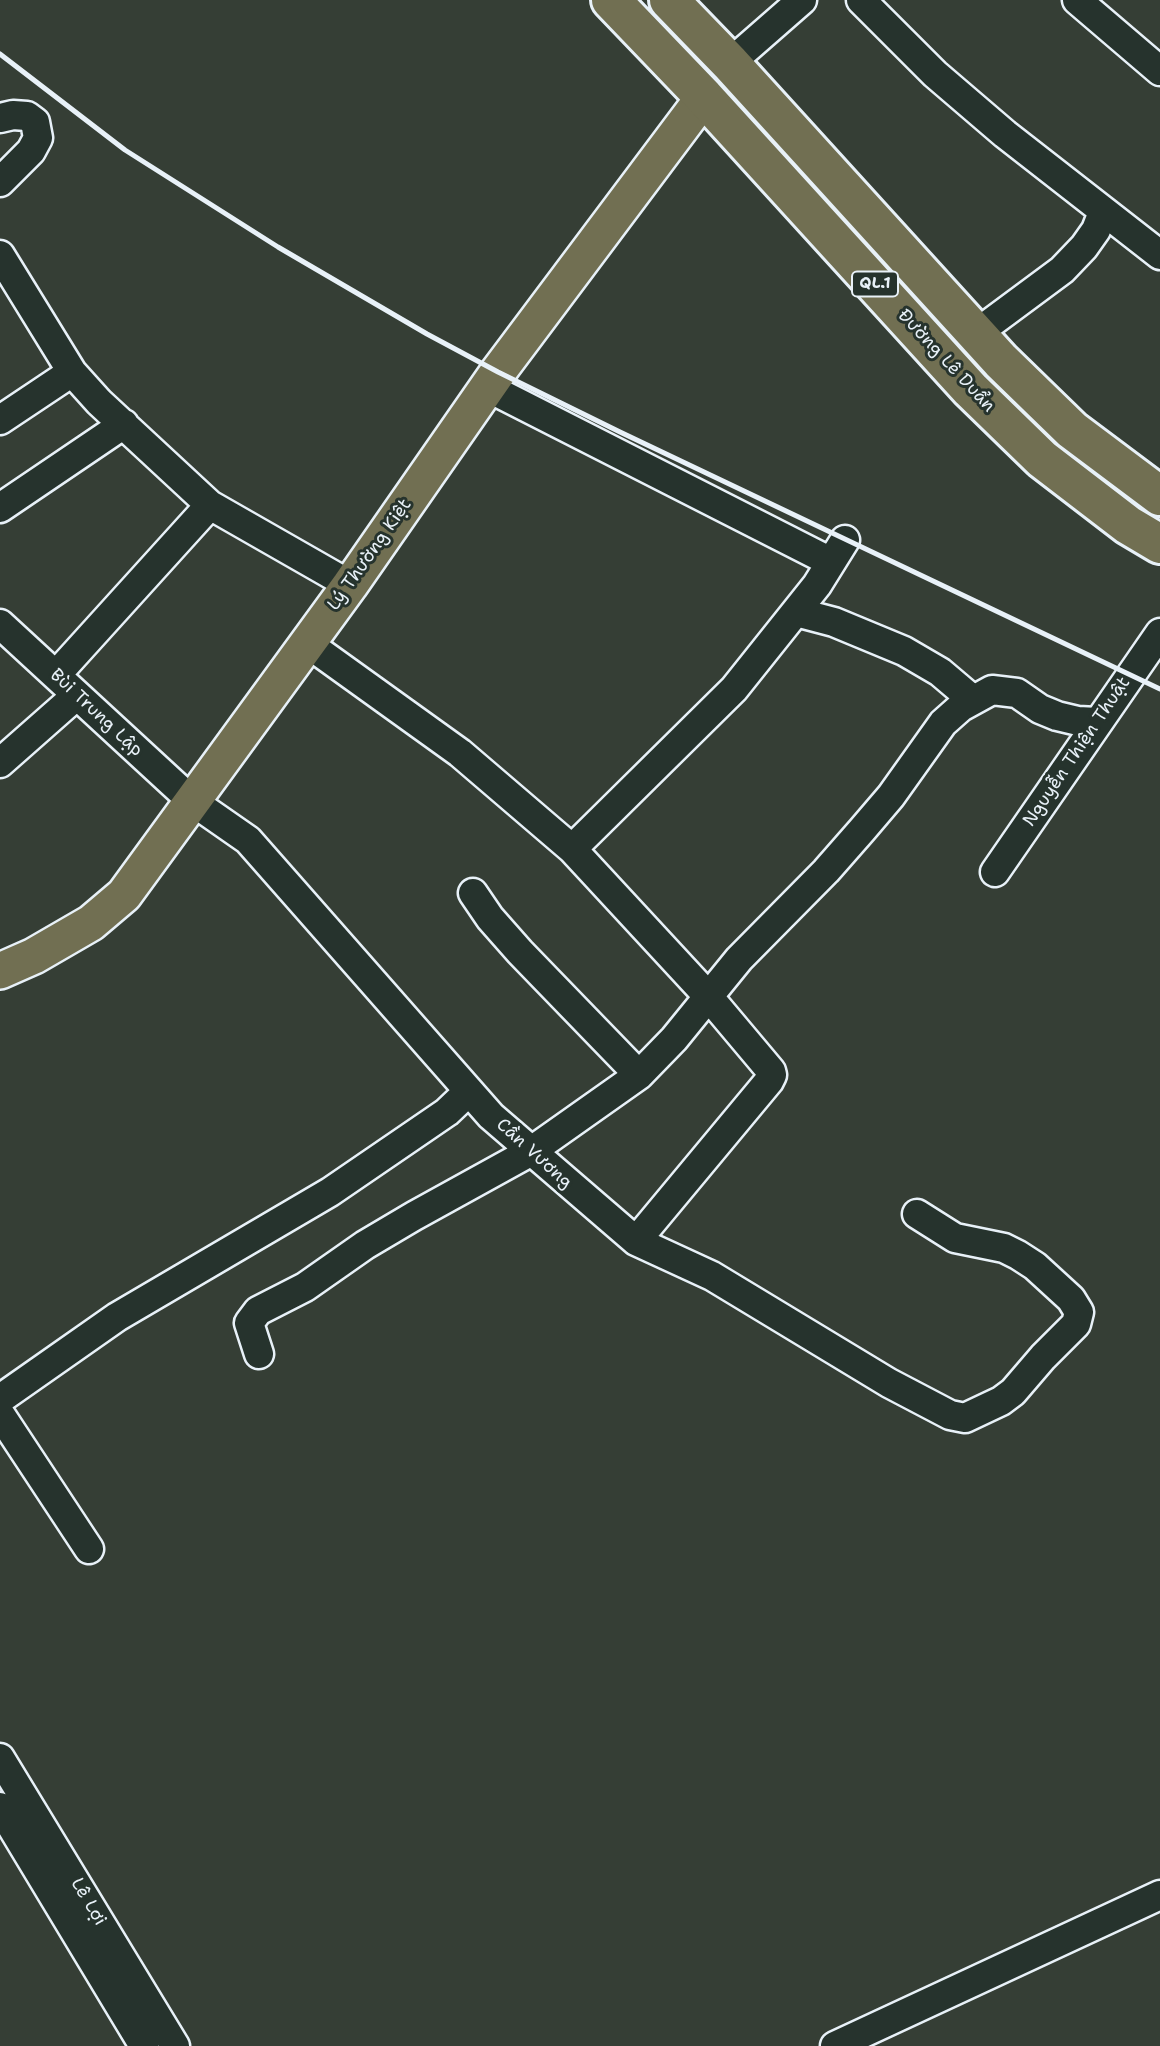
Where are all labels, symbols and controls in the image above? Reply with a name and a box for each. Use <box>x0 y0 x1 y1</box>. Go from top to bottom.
road number: QL.1 <box>852 272 898 296</box>
street label: Đường Lê Duẩn <box>893 305 999 417</box>
street label: Lý Thường Kiệt <box>323 495 417 615</box>
street label: Bùi Trung Lập <box>45 665 147 761</box>
street label: Nguyễn Thiện Thuật <box>1019 673 1135 831</box>
street label: Cần Vương <box>492 1114 576 1194</box>
street label: Lê Lợi <box>65 1874 111 1930</box>

